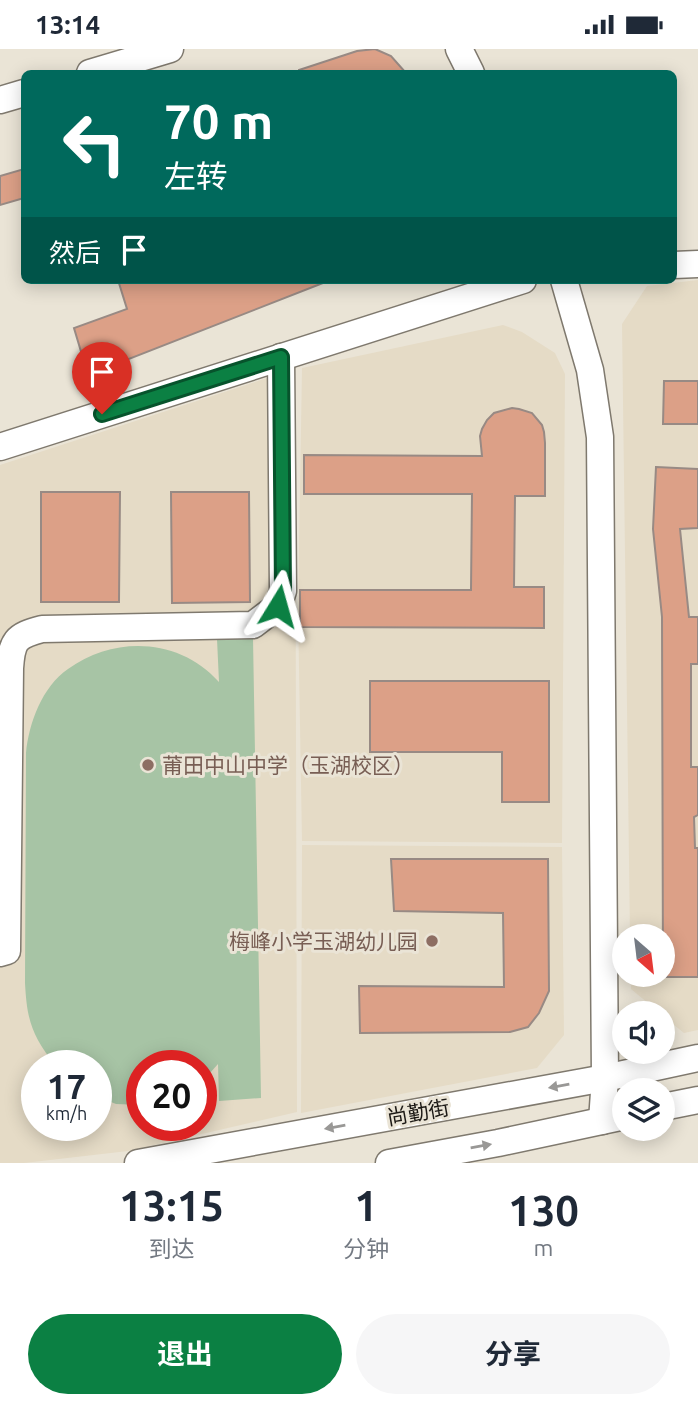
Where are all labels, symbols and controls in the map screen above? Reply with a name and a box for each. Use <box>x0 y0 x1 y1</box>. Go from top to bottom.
text: 13:14 <box>35 10 100 39</box>
text: 70 m <box>164 93 273 148</box>
icon: left <box>49 98 140 189</box>
text: 左转 <box>164 158 228 194</box>
icon: arrive <box>115 231 153 269</box>
text: 然后 <box>49 238 101 267</box>
pin <box>72 342 132 414</box>
icon: arrive <box>83 353 121 391</box>
position arrow <box>241 569 315 643</box>
place label: 莆田中山中学（玉湖校区） <box>162 753 414 777</box>
marker: 莆田中山中学（玉湖校区） <box>140 757 156 773</box>
north arrow <box>612 924 676 987</box>
map controls <box>612 924 675 1141</box>
place label: 梅峰小学玉湖幼儿园 <box>229 929 418 953</box>
marker: 梅峰小学玉湖幼儿园 <box>424 933 440 949</box>
button: sound <box>612 1001 675 1064</box>
speed limit sign: 20 <box>126 1050 217 1141</box>
text: 17 <box>47 1066 86 1106</box>
button: layers <box>612 1078 675 1141</box>
one-way arrow <box>548 1081 570 1092</box>
street label: 尚勤街 <box>385 1095 451 1129</box>
text: km/h <box>46 1103 87 1123</box>
one-way arrow <box>324 1122 346 1133</box>
one-way arrow <box>470 1141 492 1152</box>
text: 13:15 <box>119 1182 224 1229</box>
text: 1 <box>354 1182 378 1229</box>
text: 130 <box>508 1187 579 1234</box>
text: m <box>534 1235 553 1260</box>
text: 到达 <box>149 1236 195 1261</box>
text: 分钟 <box>343 1236 389 1261</box>
button: 退出 <box>28 1314 342 1394</box>
button: 分享 <box>356 1314 670 1394</box>

